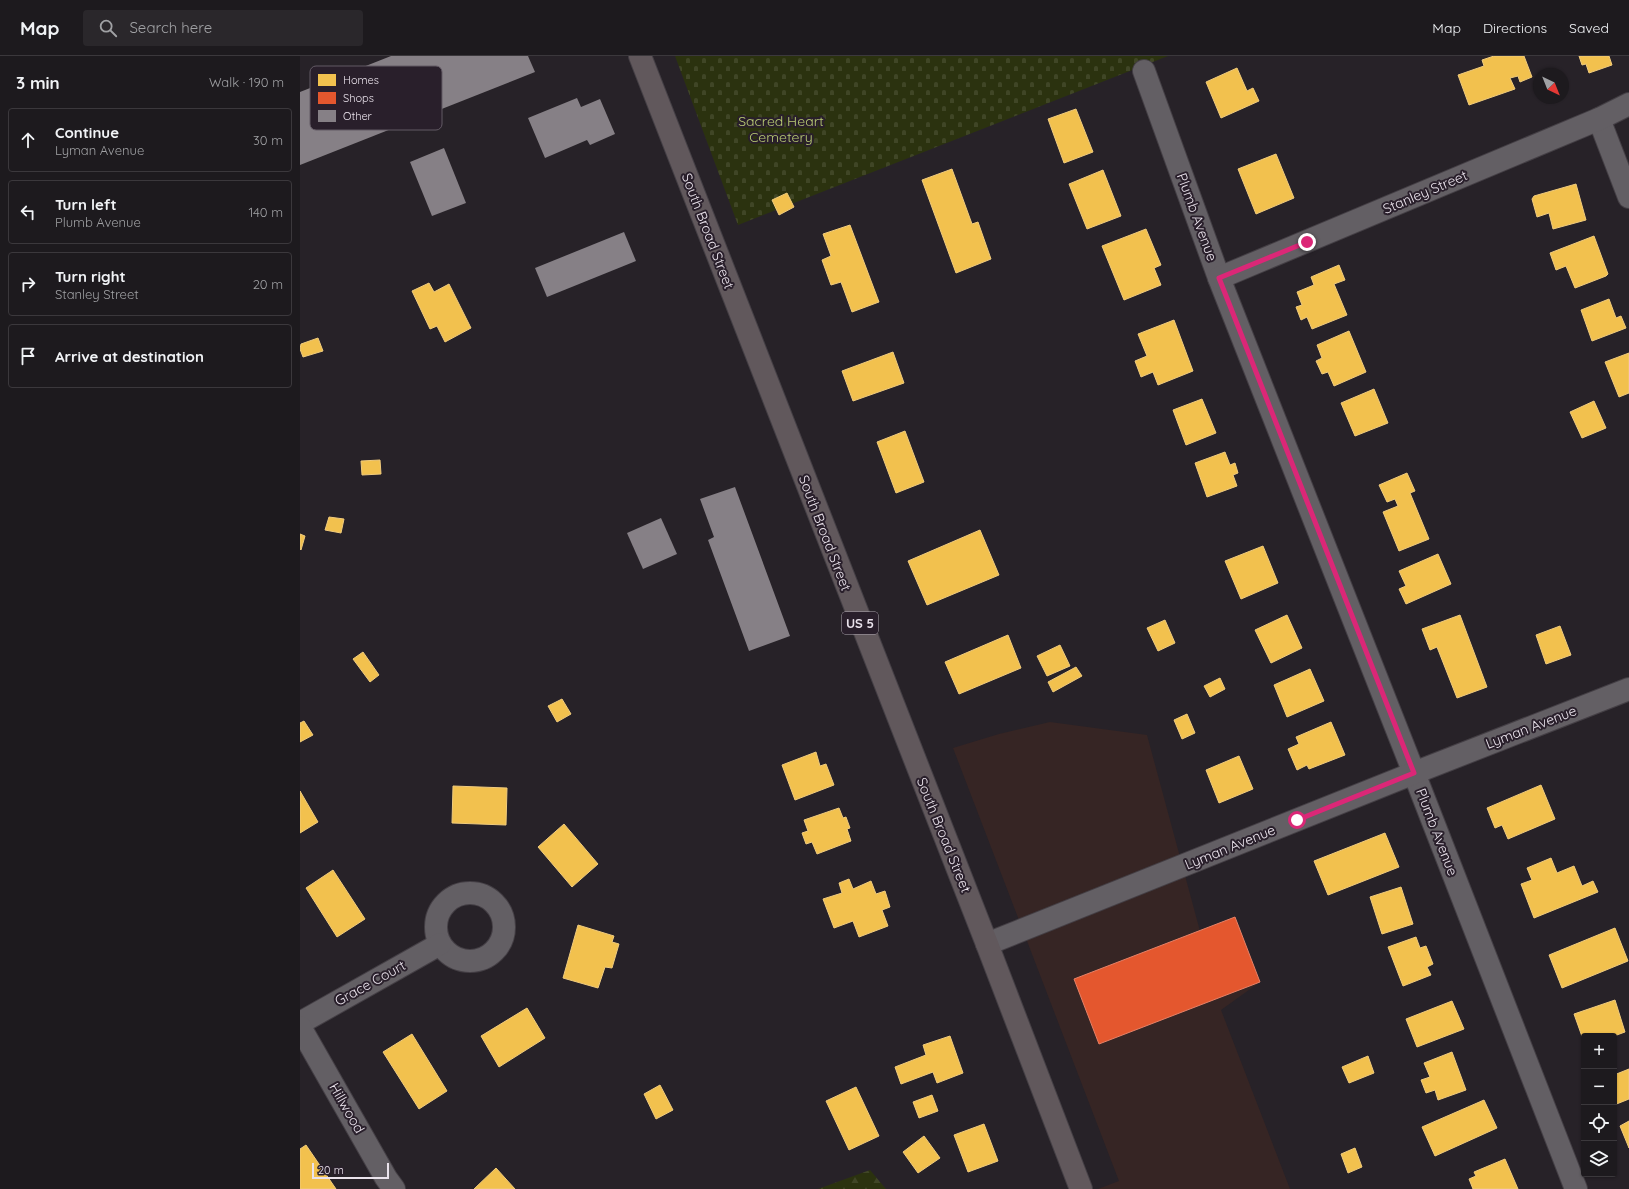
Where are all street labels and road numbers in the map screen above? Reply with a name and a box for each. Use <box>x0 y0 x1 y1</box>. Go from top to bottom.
street label: Stanley Street <box>1380 166 1470 218</box>
street label: Plumb Avenue <box>1173 170 1221 264</box>
street label: South Broad Street <box>678 171 738 292</box>
street label: South Broad Street <box>795 473 855 594</box>
road number: US 5 <box>842 612 878 634</box>
street label: Lyman Avenue <box>1483 701 1579 753</box>
street label: South Broad Street <box>913 775 975 895</box>
street label: Plumb Avenue <box>1412 786 1462 878</box>
street label: Lyman Avenue <box>1182 821 1278 873</box>
street label: Grace Court <box>331 956 409 1010</box>
street label: Hillwood <box>325 1080 369 1136</box>

